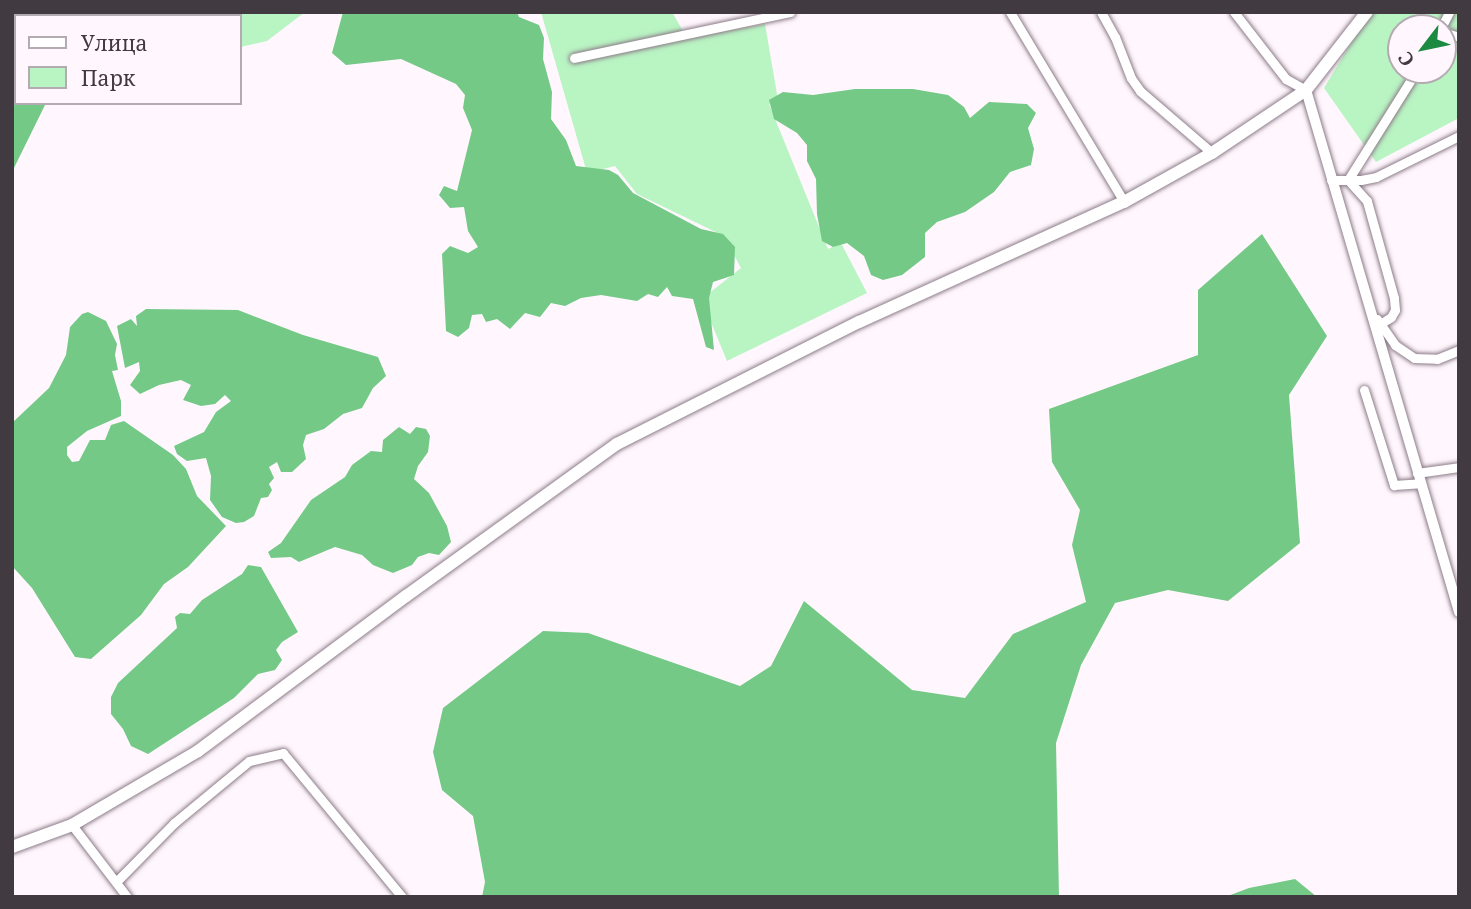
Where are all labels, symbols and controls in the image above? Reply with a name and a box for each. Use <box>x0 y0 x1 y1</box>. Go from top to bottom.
legend <box>14 14 242 105</box>
north arrow <box>1387 14 1457 84</box>
text: Улица <box>81 29 148 57</box>
text: С <box>1392 47 1420 71</box>
text: Парк <box>81 64 135 92</box>

